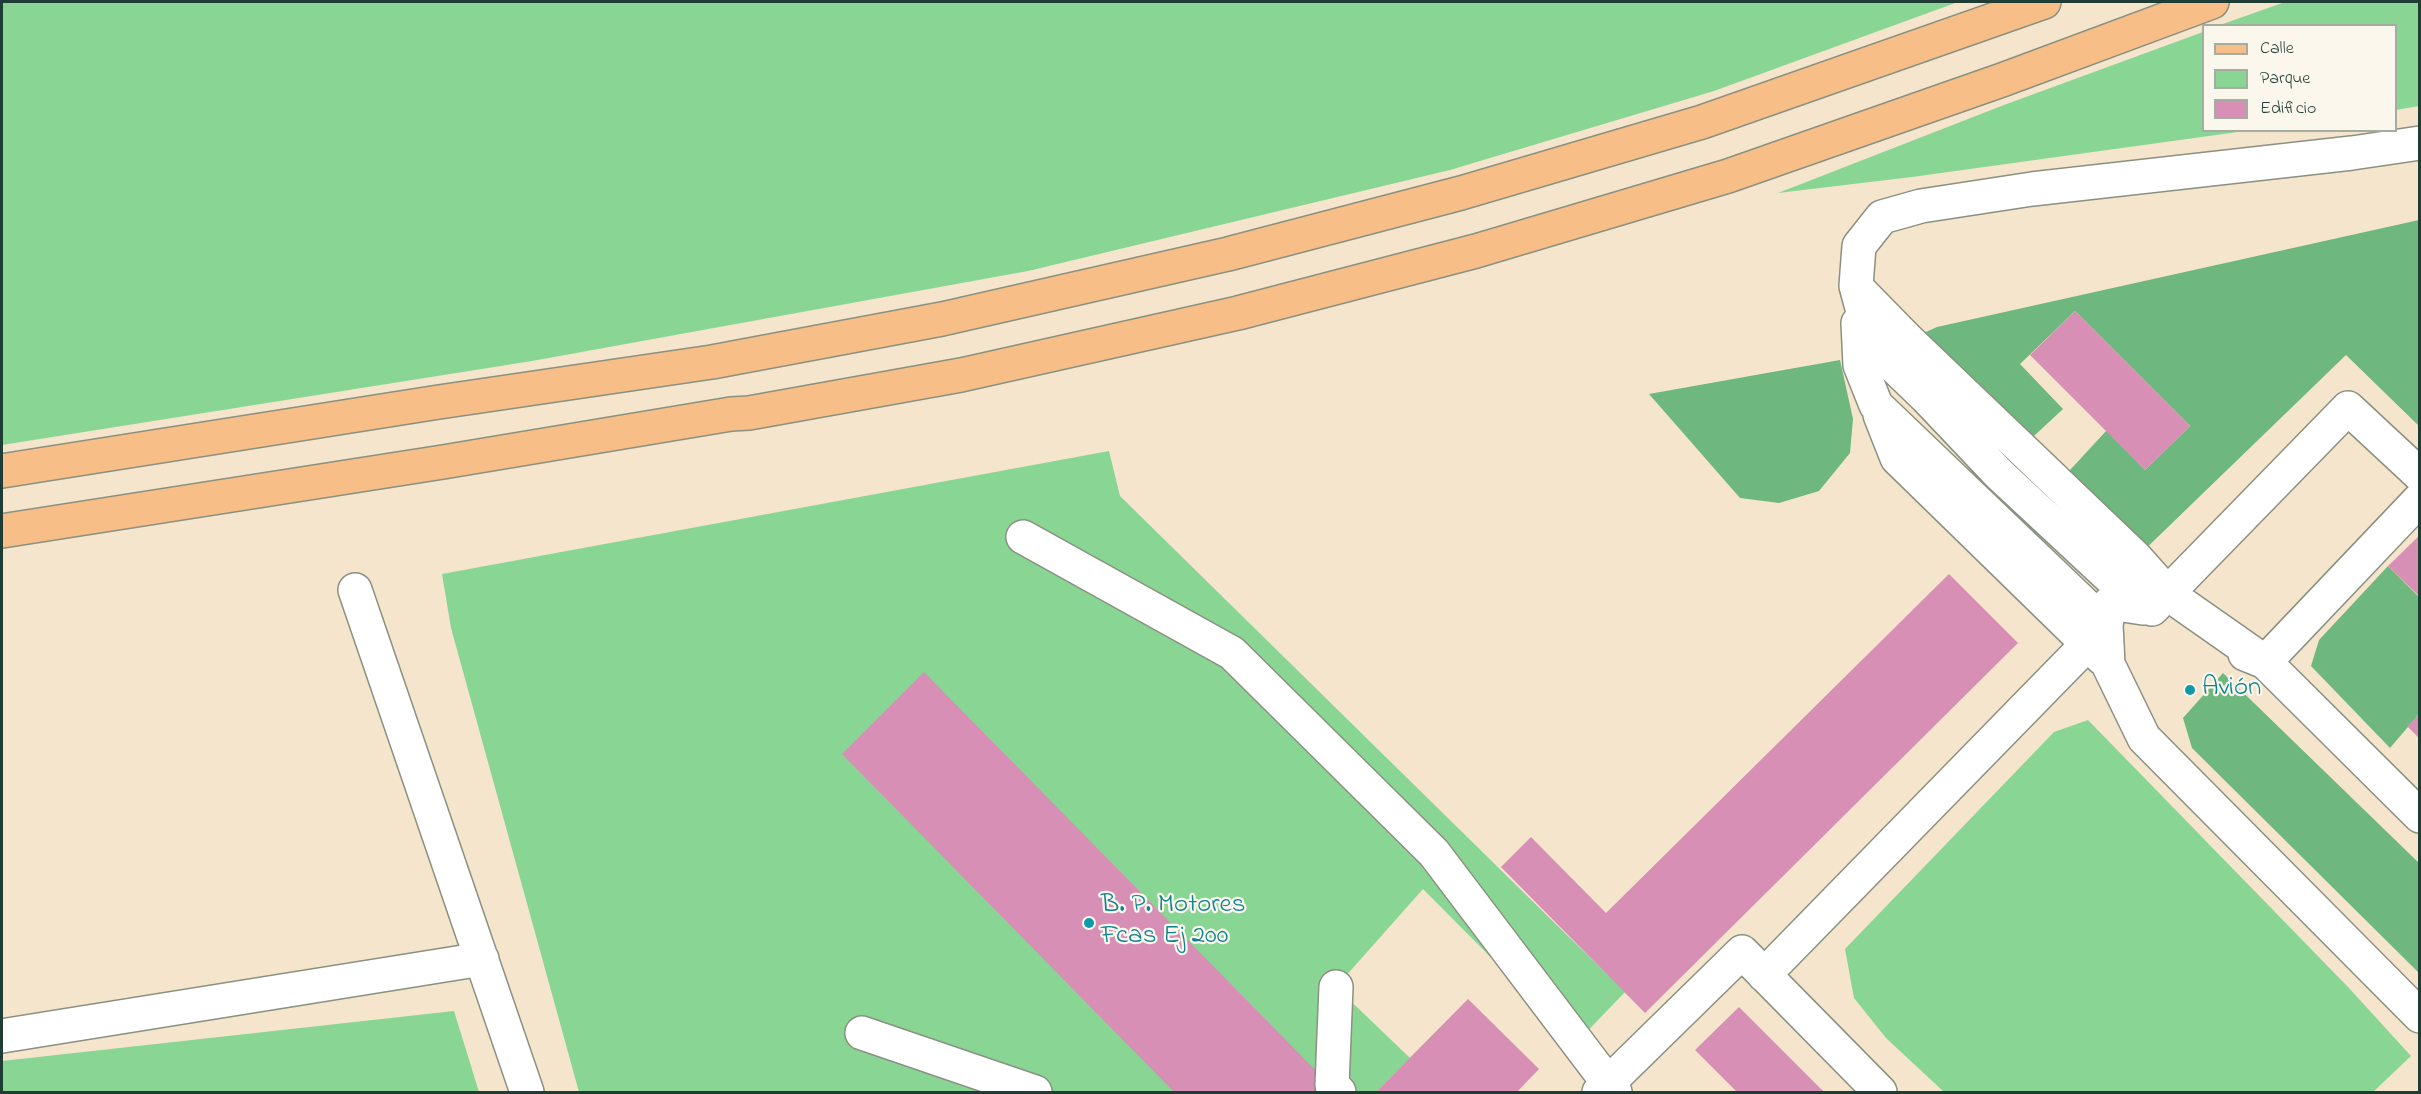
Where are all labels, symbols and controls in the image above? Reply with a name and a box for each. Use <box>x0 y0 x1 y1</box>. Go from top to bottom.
legend <box>2202 24 2397 132</box>
text: Calle <box>2260 36 2294 62</box>
text: Parque <box>2260 66 2310 92</box>
text: Edificio <box>2260 96 2316 122</box>
place label: Avión <box>2202 674 2261 706</box>
marker: Avión <box>2183 683 2197 697</box>
place label: B. P. Motores Fcas Ej 200 <box>1101 891 1245 954</box>
marker: B. P. Motores Fcas Ej 200 <box>1082 916 1096 930</box>

